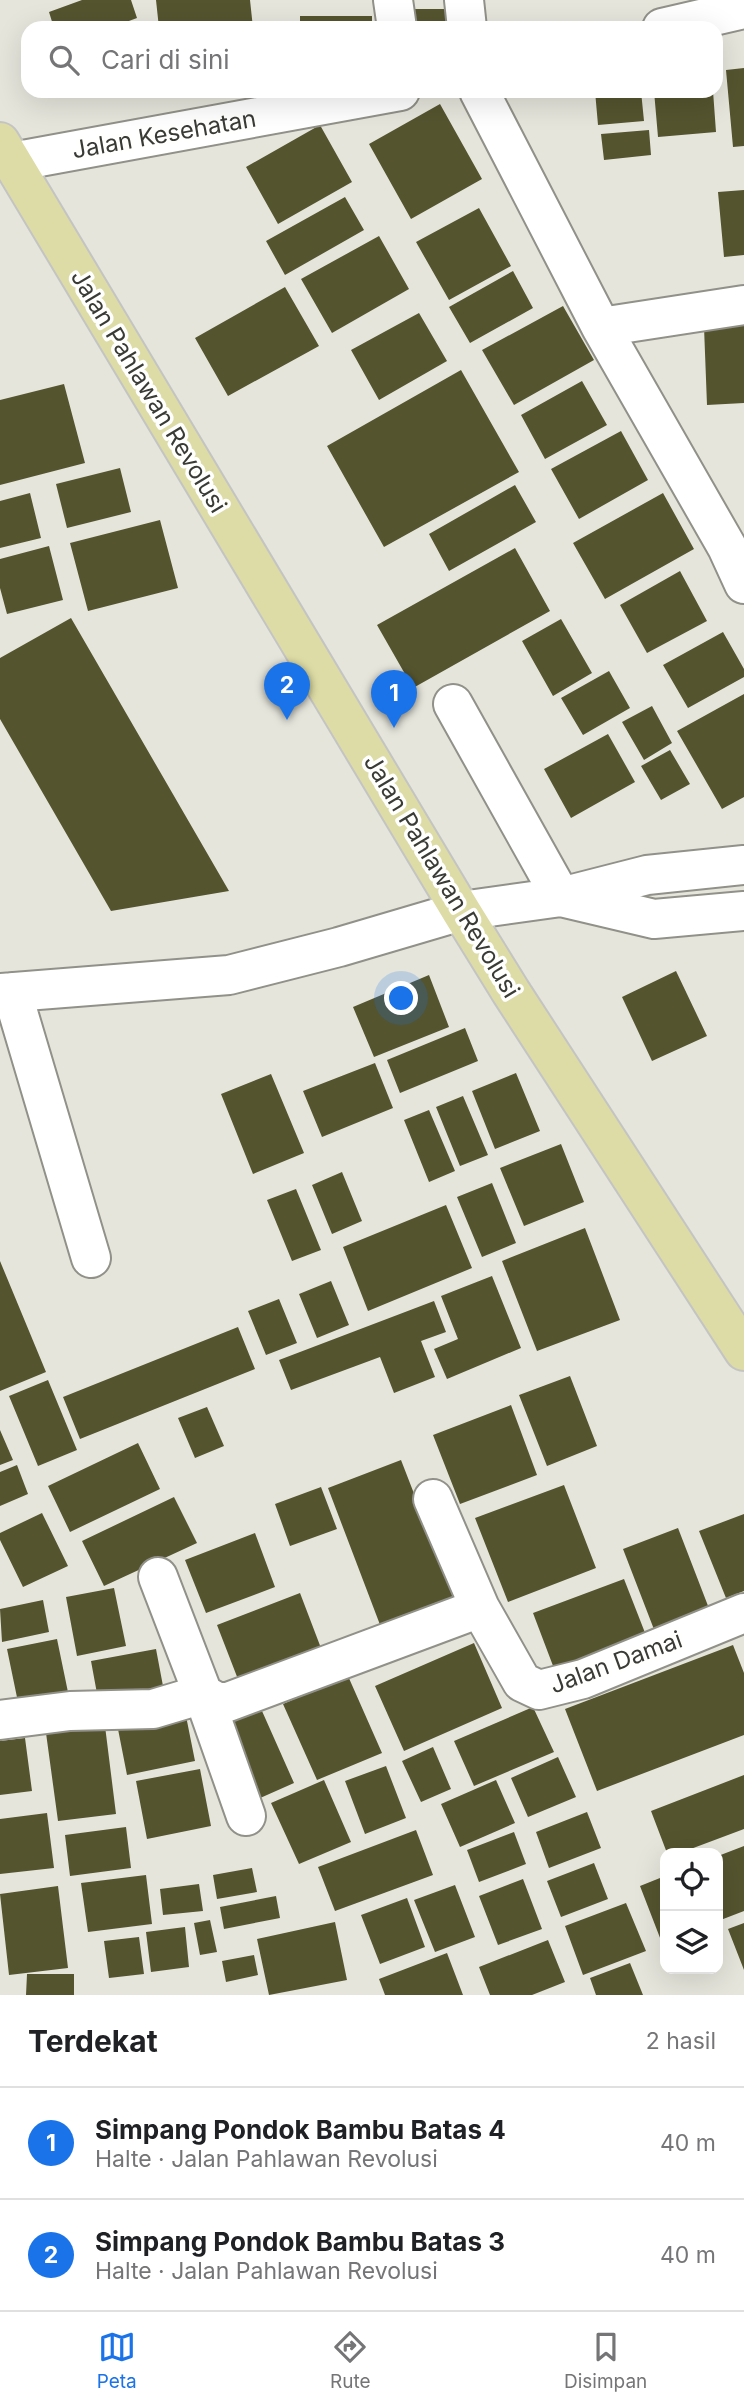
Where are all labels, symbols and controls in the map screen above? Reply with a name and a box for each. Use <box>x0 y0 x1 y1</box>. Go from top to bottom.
search box <box>21 21 723 98</box>
icon: search <box>45 41 83 79</box>
text: Cari di sini <box>101 44 230 75</box>
street label: Jalan Kesehatan <box>70 104 258 164</box>
street label: Jalan Pahlawan Revolusi <box>65 264 233 518</box>
pin: 2 <box>264 662 310 720</box>
pin: 1 <box>371 670 417 728</box>
street label: Jalan Pahlawan Revolusi <box>358 749 526 1003</box>
your location <box>384 981 418 1015</box>
street label: Jalan Damai <box>546 1625 686 1699</box>
map controls <box>660 1848 723 1974</box>
button: locate <box>660 1848 723 1911</box>
button: layers <box>660 1911 723 1974</box>
text: Terdekat <box>28 2023 158 2059</box>
text: 2 hasil <box>646 2027 716 2055</box>
text: Simpang Pondok Bambu Batas 4 <box>95 2114 506 2145</box>
text: 1 <box>46 2129 56 2157</box>
text: 40 m <box>660 2129 716 2157</box>
text: Halte · Jalan Pahlawan Revolusi <box>95 2145 438 2173</box>
text: Simpang Pondok Bambu Batas 3 <box>95 2226 505 2257</box>
text: 2 <box>44 2241 58 2269</box>
text: 40 m <box>660 2241 716 2269</box>
text: Halte · Jalan Pahlawan Revolusi <box>95 2257 438 2285</box>
tab: Peta <box>97 2328 137 2393</box>
tab: Rute <box>330 2328 371 2393</box>
tab: Disimpan <box>564 2328 647 2393</box>

